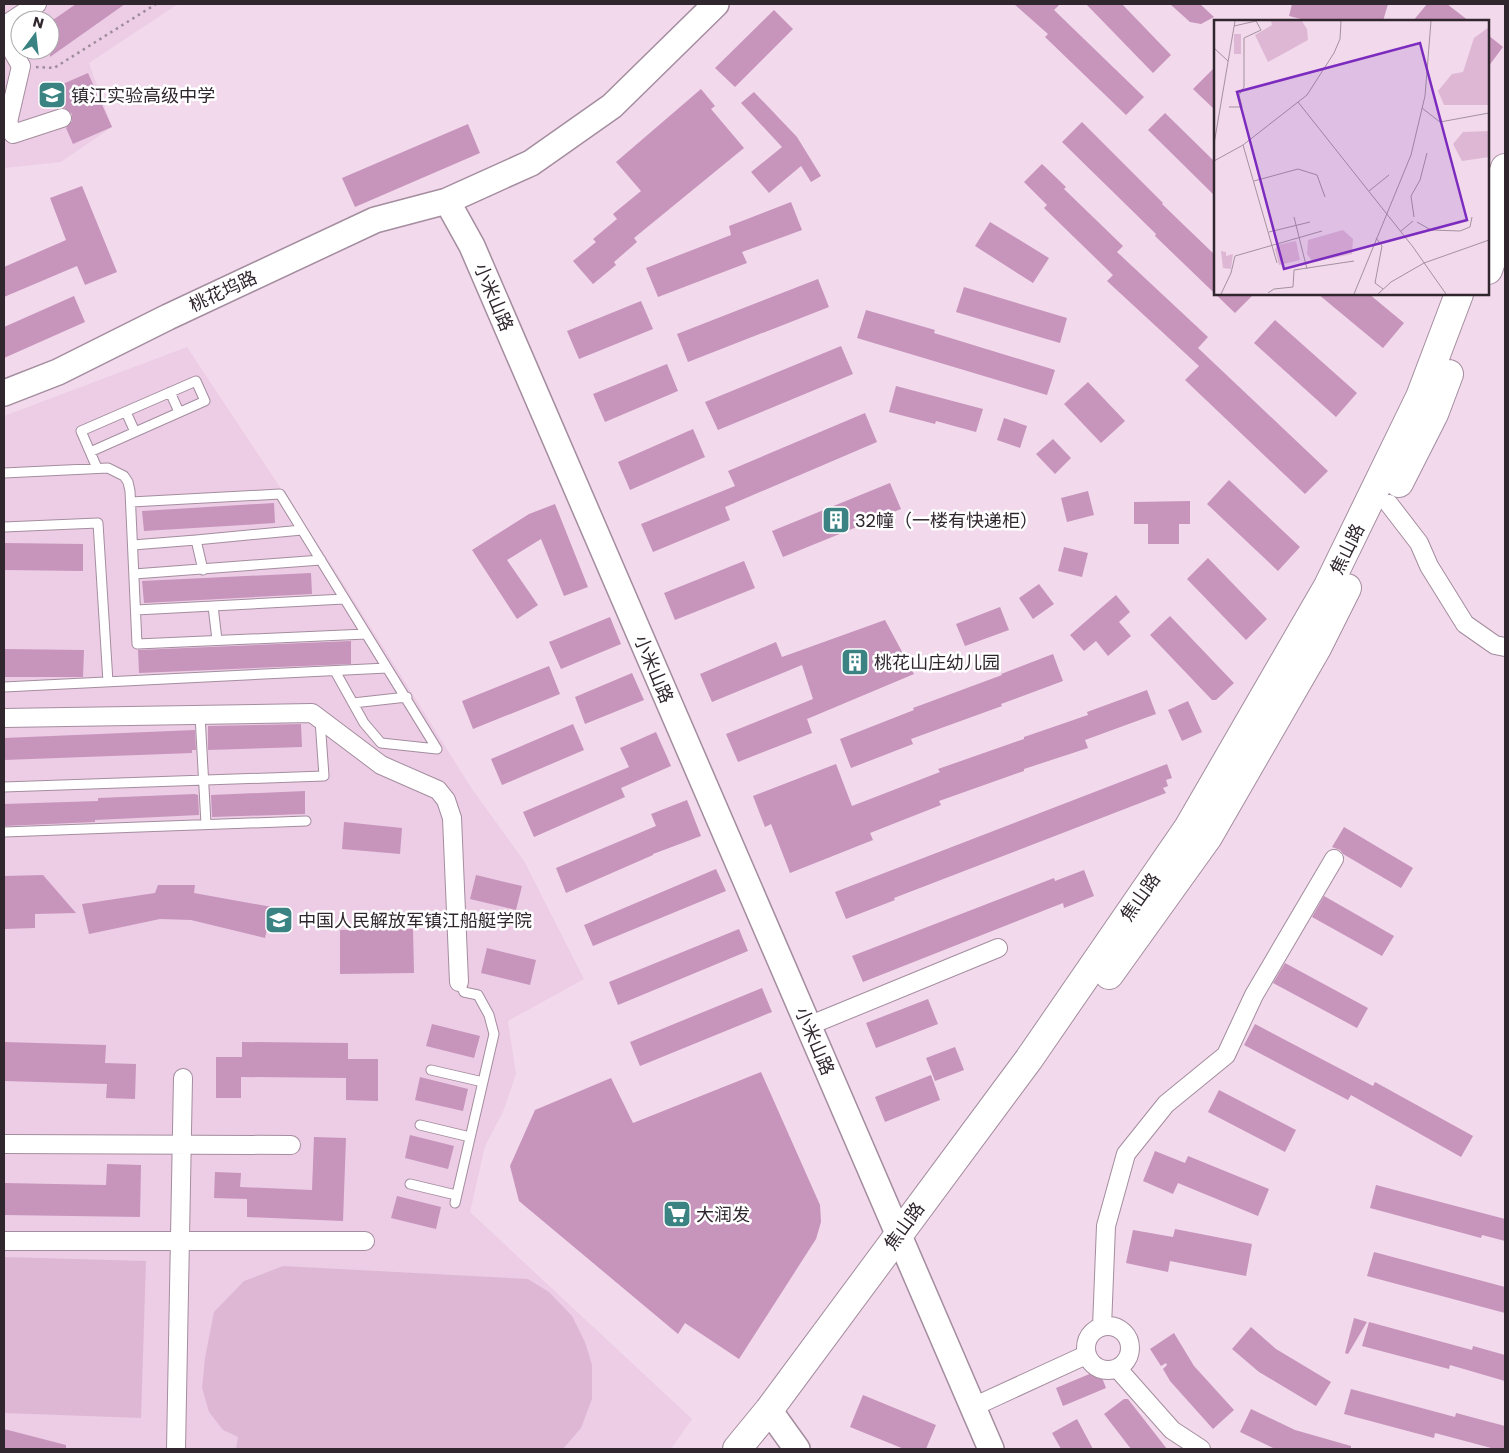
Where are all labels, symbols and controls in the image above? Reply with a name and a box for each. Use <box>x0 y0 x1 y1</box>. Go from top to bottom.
north arrow <box>10 10 60 60</box>
text: N <box>31 11 46 33</box>
inset map <box>1214 20 1489 295</box>
school or university icon: 镇江实验高级中学 <box>37 80 67 110</box>
place label: 镇江实验高级中学 <box>71 83 215 108</box>
street label: 小米山路 <box>468 259 520 335</box>
street label: 桃花坞路 <box>185 264 261 318</box>
building icon: 32幢（一楼有快递柜） <box>821 505 851 535</box>
place label: 32幢（一楼有快递柜） <box>855 508 1038 533</box>
street label: 焦山路 <box>1324 519 1370 579</box>
street label: 小米山路 <box>628 631 680 707</box>
building icon: 桃花山庄幼儿园 <box>840 647 870 677</box>
place label: 桃花山庄幼儿园 <box>874 650 1000 675</box>
street label: 焦山路 <box>1114 868 1166 926</box>
school or university icon: 中国人民解放军镇江船艇学院 <box>264 905 294 935</box>
place label: 中国人民解放军镇江船艇学院 <box>298 908 532 933</box>
street label: 小米山路 <box>789 1003 841 1079</box>
street label: 焦山路 <box>878 1197 930 1255</box>
supermarket icon: 大润发 <box>662 1199 692 1229</box>
place label: 大润发 <box>696 1202 750 1227</box>

